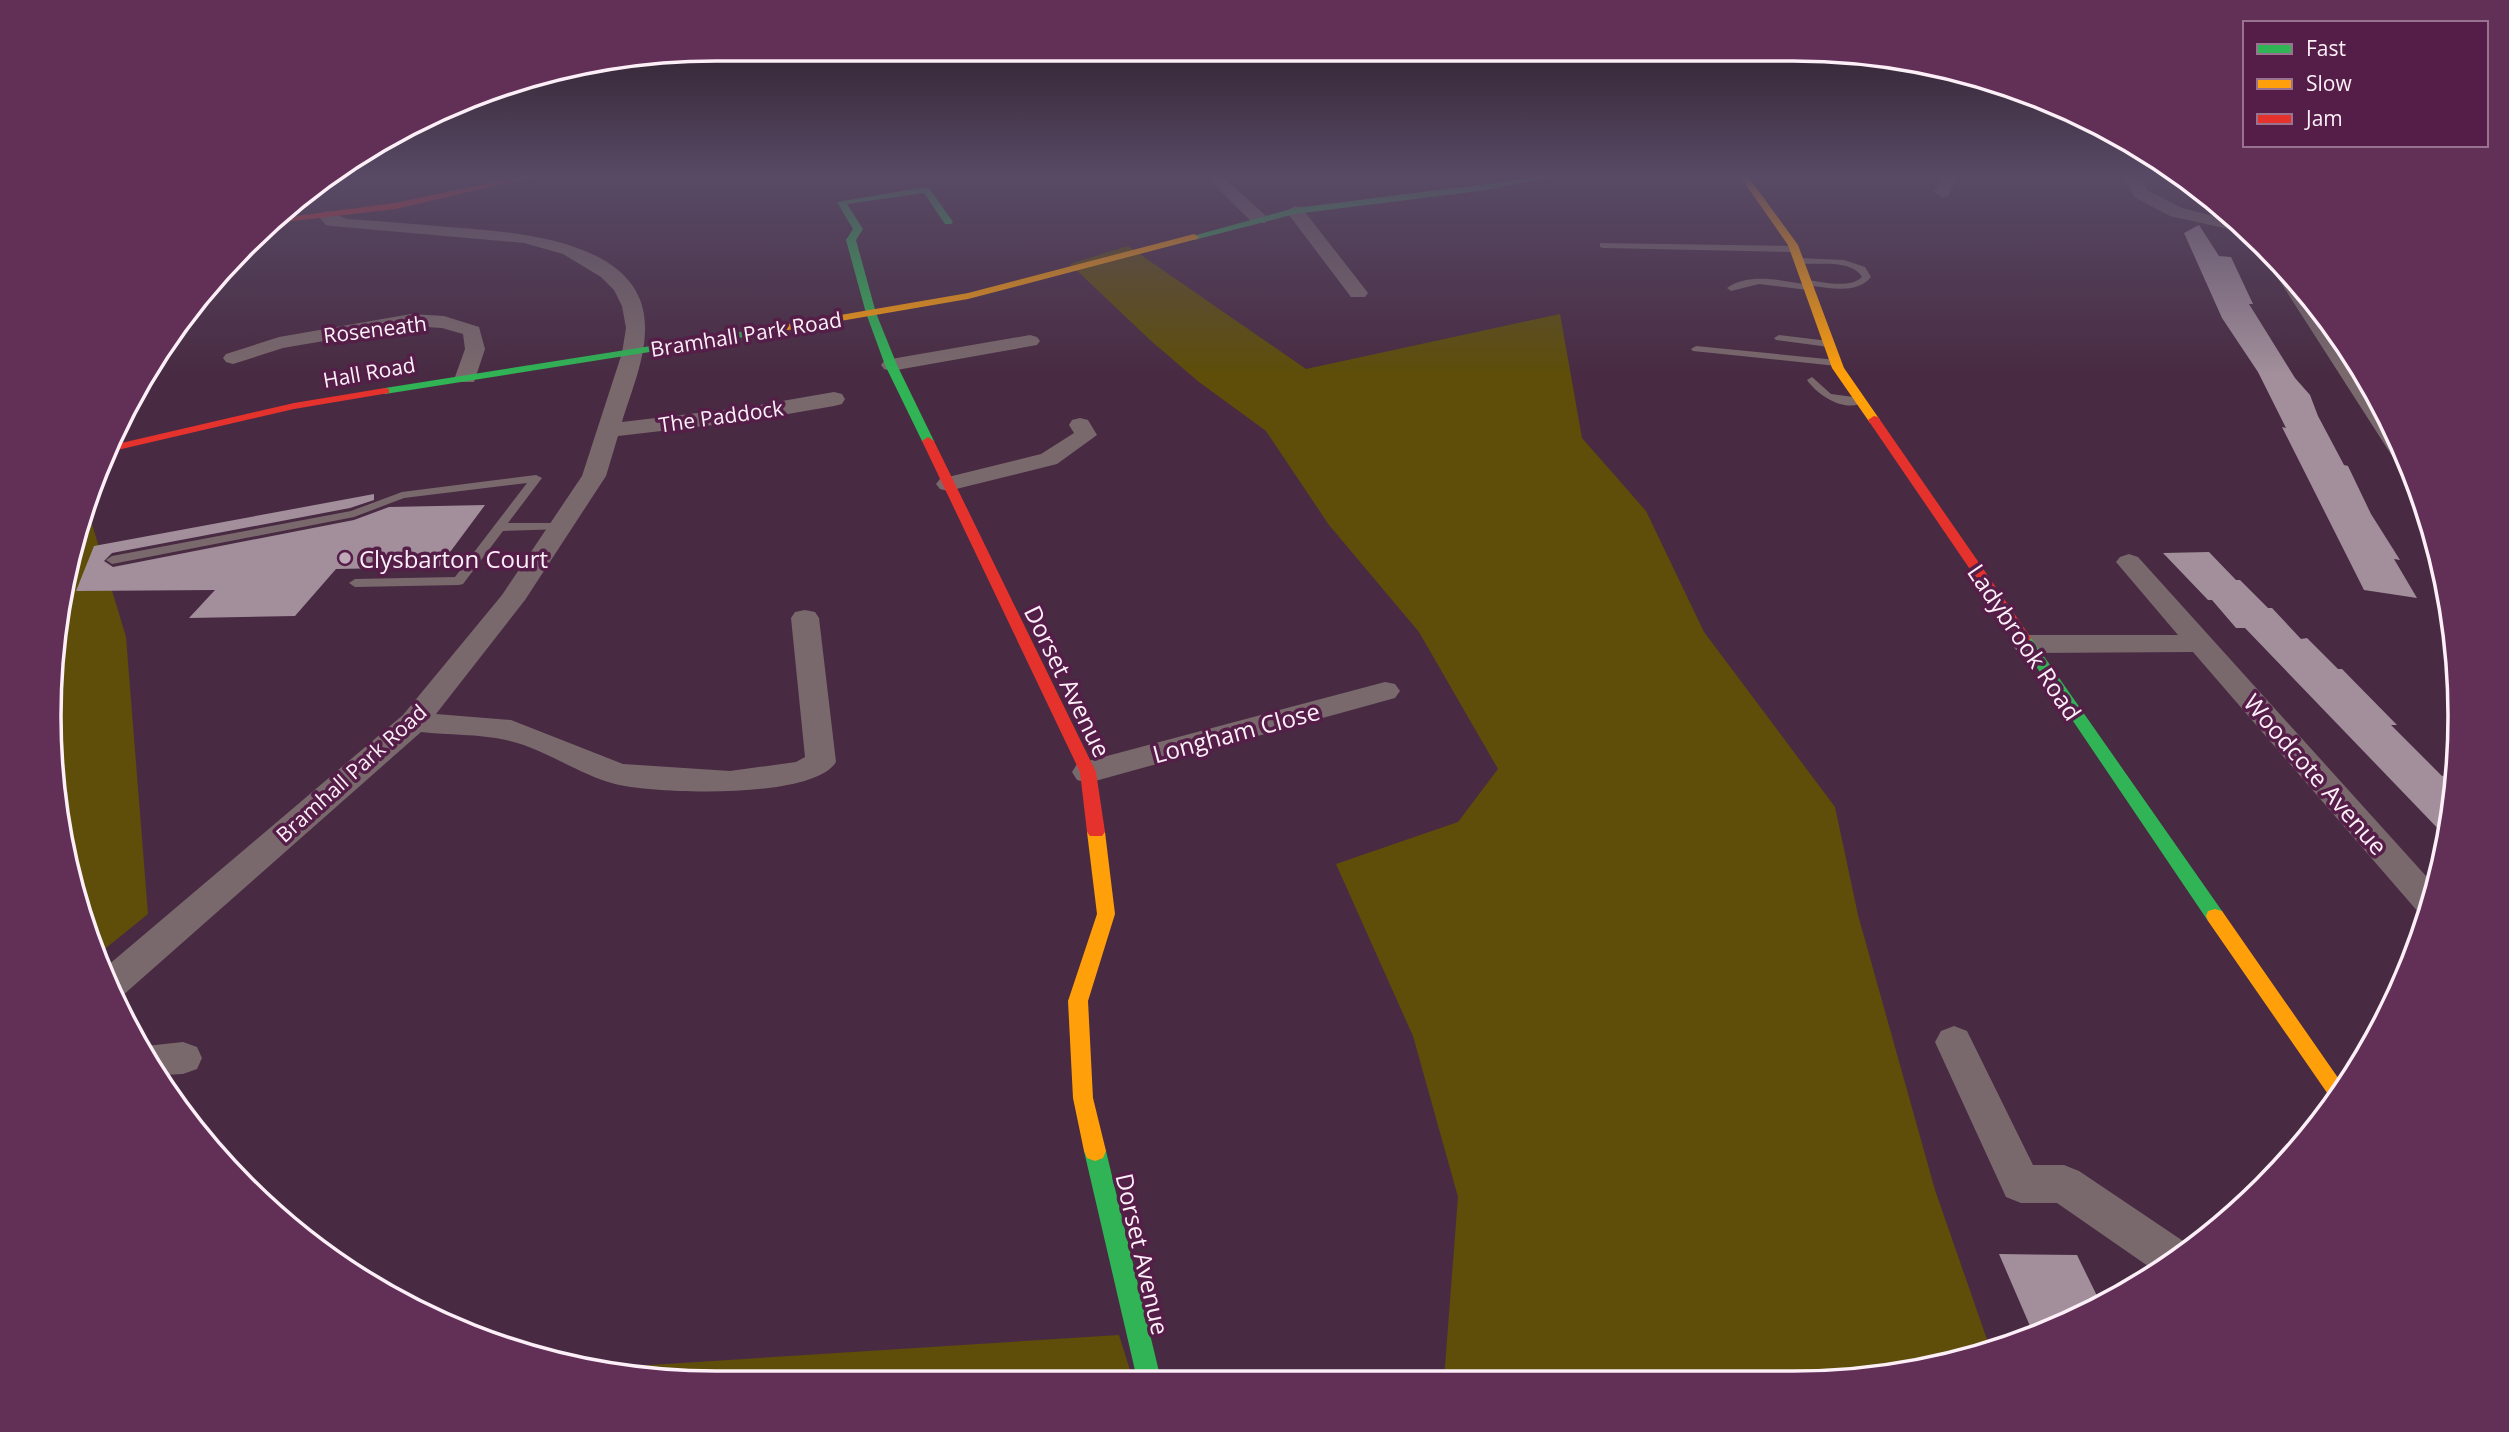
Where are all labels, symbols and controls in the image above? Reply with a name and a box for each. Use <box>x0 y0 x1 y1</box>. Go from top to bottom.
legend <box>2243 21 2488 147</box>
text: Fast <box>2306 34 2346 62</box>
text: Slow <box>2306 69 2352 97</box>
text: Jam <box>2304 104 2343 132</box>
street label: Bramhall Park Road <box>648 305 844 363</box>
street label: Roseneath <box>322 309 428 349</box>
street label: Hall Road <box>321 350 417 394</box>
street label: The Paddock <box>657 393 785 439</box>
place label: Clysbarton Court <box>359 542 548 575</box>
marker: Clysbarton Court <box>337 550 353 566</box>
street label: Ladybrook Road <box>1960 557 2090 727</box>
street label: Dorset Avenue <box>1017 600 1119 762</box>
street label: Woodcote Avenue <box>2237 686 2395 862</box>
street label: Longham Close <box>1149 694 1323 770</box>
street label: Bramhall Park Road <box>270 698 432 848</box>
street label: Dorset Avenue <box>1108 1170 1178 1338</box>

